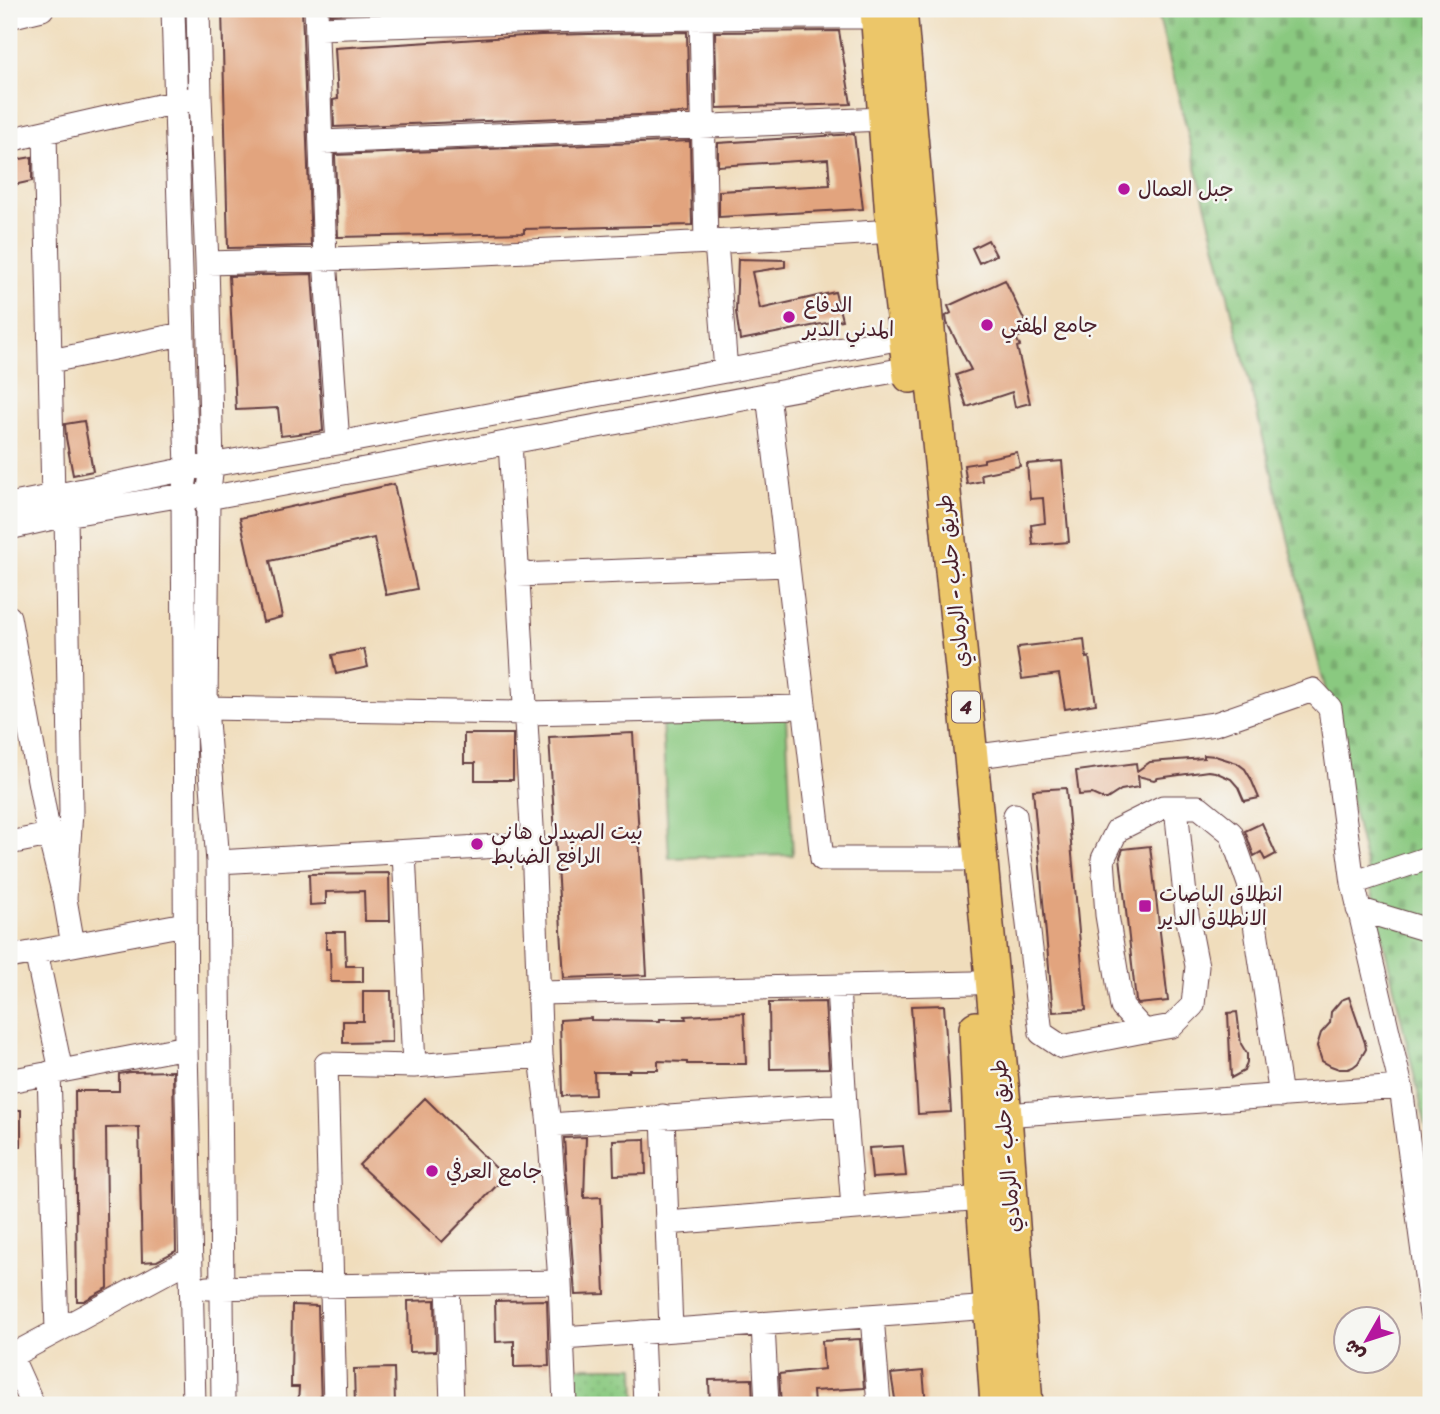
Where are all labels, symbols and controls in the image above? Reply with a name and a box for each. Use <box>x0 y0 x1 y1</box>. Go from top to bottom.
place label: جبل العمال <box>1138 170 1234 208</box>
marker: جبل العمال <box>1116 181 1132 197</box>
place label: الدفاع المدني الدير <box>801 286 894 348</box>
place label: جامع المفتي <box>1001 306 1098 344</box>
marker: الدفاع المدني الدير <box>781 309 797 325</box>
marker: جامع المفتي <box>979 317 995 333</box>
street label: طريق حلب - الرمادي <box>925 492 981 670</box>
road number: 4 <box>952 692 980 722</box>
place label: بيت الصيدلي هاني الرافع الضابط <box>491 813 643 875</box>
marker: بيت الصيدلي هاني الرافع الضابط <box>469 836 485 852</box>
place label: انطلاق الباصات الانطلاق الدير <box>1157 875 1283 937</box>
marker: انطلاق الباصات الانطلاق الدير <box>1137 898 1153 914</box>
street label: طريق حلب - الرمادي <box>979 1058 1033 1234</box>
place label: جامع العرفي <box>446 1152 542 1190</box>
marker: جامع العرفي <box>424 1163 440 1179</box>
north arrow <box>1332 1306 1402 1376</box>
text: ش <box>1335 1332 1374 1369</box>

